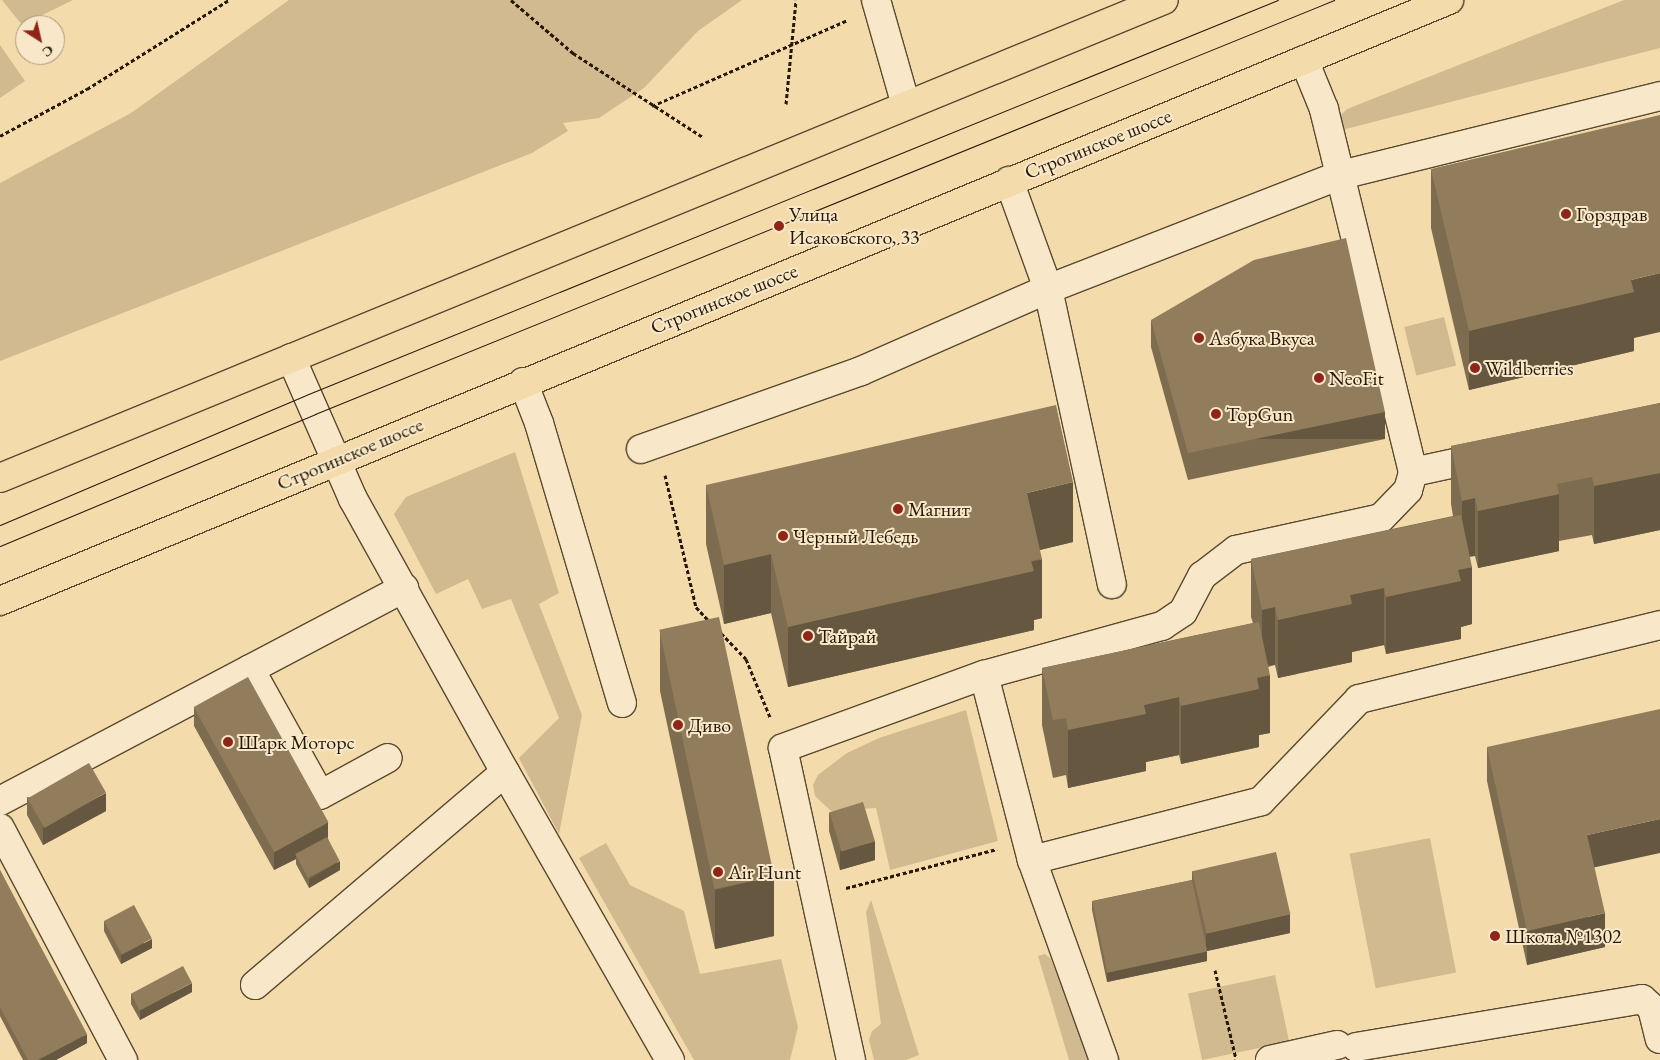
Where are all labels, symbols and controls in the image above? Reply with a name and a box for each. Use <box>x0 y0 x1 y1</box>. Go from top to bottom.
north arrow <box>15 15 65 65</box>
text: С <box>39 41 57 62</box>
street label: Строгинское шоссе <box>1021 104 1175 184</box>
place label: Горздрав <box>1576 202 1647 226</box>
place label: Улица Исаковского, 33 <box>789 203 920 250</box>
marker: Горздрав <box>1560 208 1572 220</box>
marker: Улица Исаковского, 33 <box>773 220 785 232</box>
street label: Строгинское шоссе <box>647 259 801 339</box>
place label: Азбука Вкуса <box>1209 326 1315 350</box>
marker: Азбука Вкуса <box>1193 332 1205 344</box>
place label: Wildberries <box>1485 356 1573 380</box>
marker: Wildberries <box>1469 362 1481 374</box>
place label: NeoFit <box>1329 366 1384 390</box>
marker: NeoFit <box>1313 372 1325 384</box>
place label: TopGun <box>1226 402 1293 426</box>
marker: TopGun <box>1210 408 1222 420</box>
street label: Строгинское шоссе <box>273 412 427 496</box>
place label: Магнит <box>908 497 970 521</box>
marker: Магнит <box>892 503 904 515</box>
place label: Черный Лебедь <box>793 524 918 548</box>
marker: Черный Лебедь <box>777 530 789 542</box>
place label: Тайрай <box>818 624 876 648</box>
marker: Тайрай <box>802 630 814 642</box>
place label: Диво <box>688 713 731 737</box>
marker: Диво <box>672 719 684 731</box>
place label: Шарк Моторс <box>238 730 355 754</box>
marker: Шарк Моторс <box>222 736 234 748</box>
place label: Air Hunt <box>728 860 801 884</box>
marker: Air Hunt <box>712 866 724 878</box>
place label: Школа №1302 <box>1505 924 1622 948</box>
marker: Школа №1302 <box>1489 930 1501 942</box>

